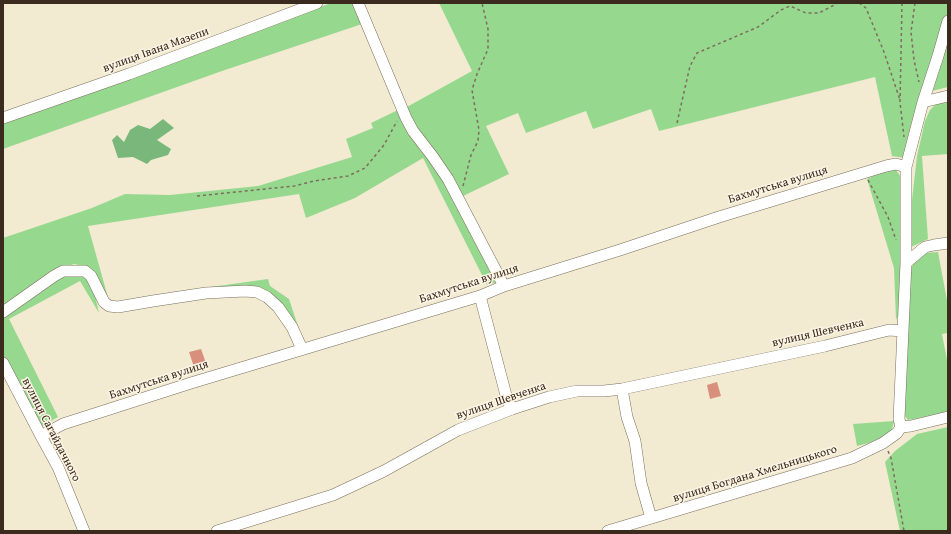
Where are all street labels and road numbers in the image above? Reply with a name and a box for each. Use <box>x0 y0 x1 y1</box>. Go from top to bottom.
street label: вулиця Івана Мазепи <box>101 24 211 76</box>
street label: Бахмутська вулиця <box>726 163 830 207</box>
street label: Бахмутська вулиця <box>418 261 520 307</box>
street label: вулиця Шевченка <box>771 315 865 351</box>
street label: Бахмутська вулиця <box>108 357 210 403</box>
street label: вулиця Сагайдачного <box>19 376 83 484</box>
street label: вулиця Шевченка <box>454 379 548 423</box>
street label: вулиця Богдана Хмельницького <box>671 442 839 506</box>

